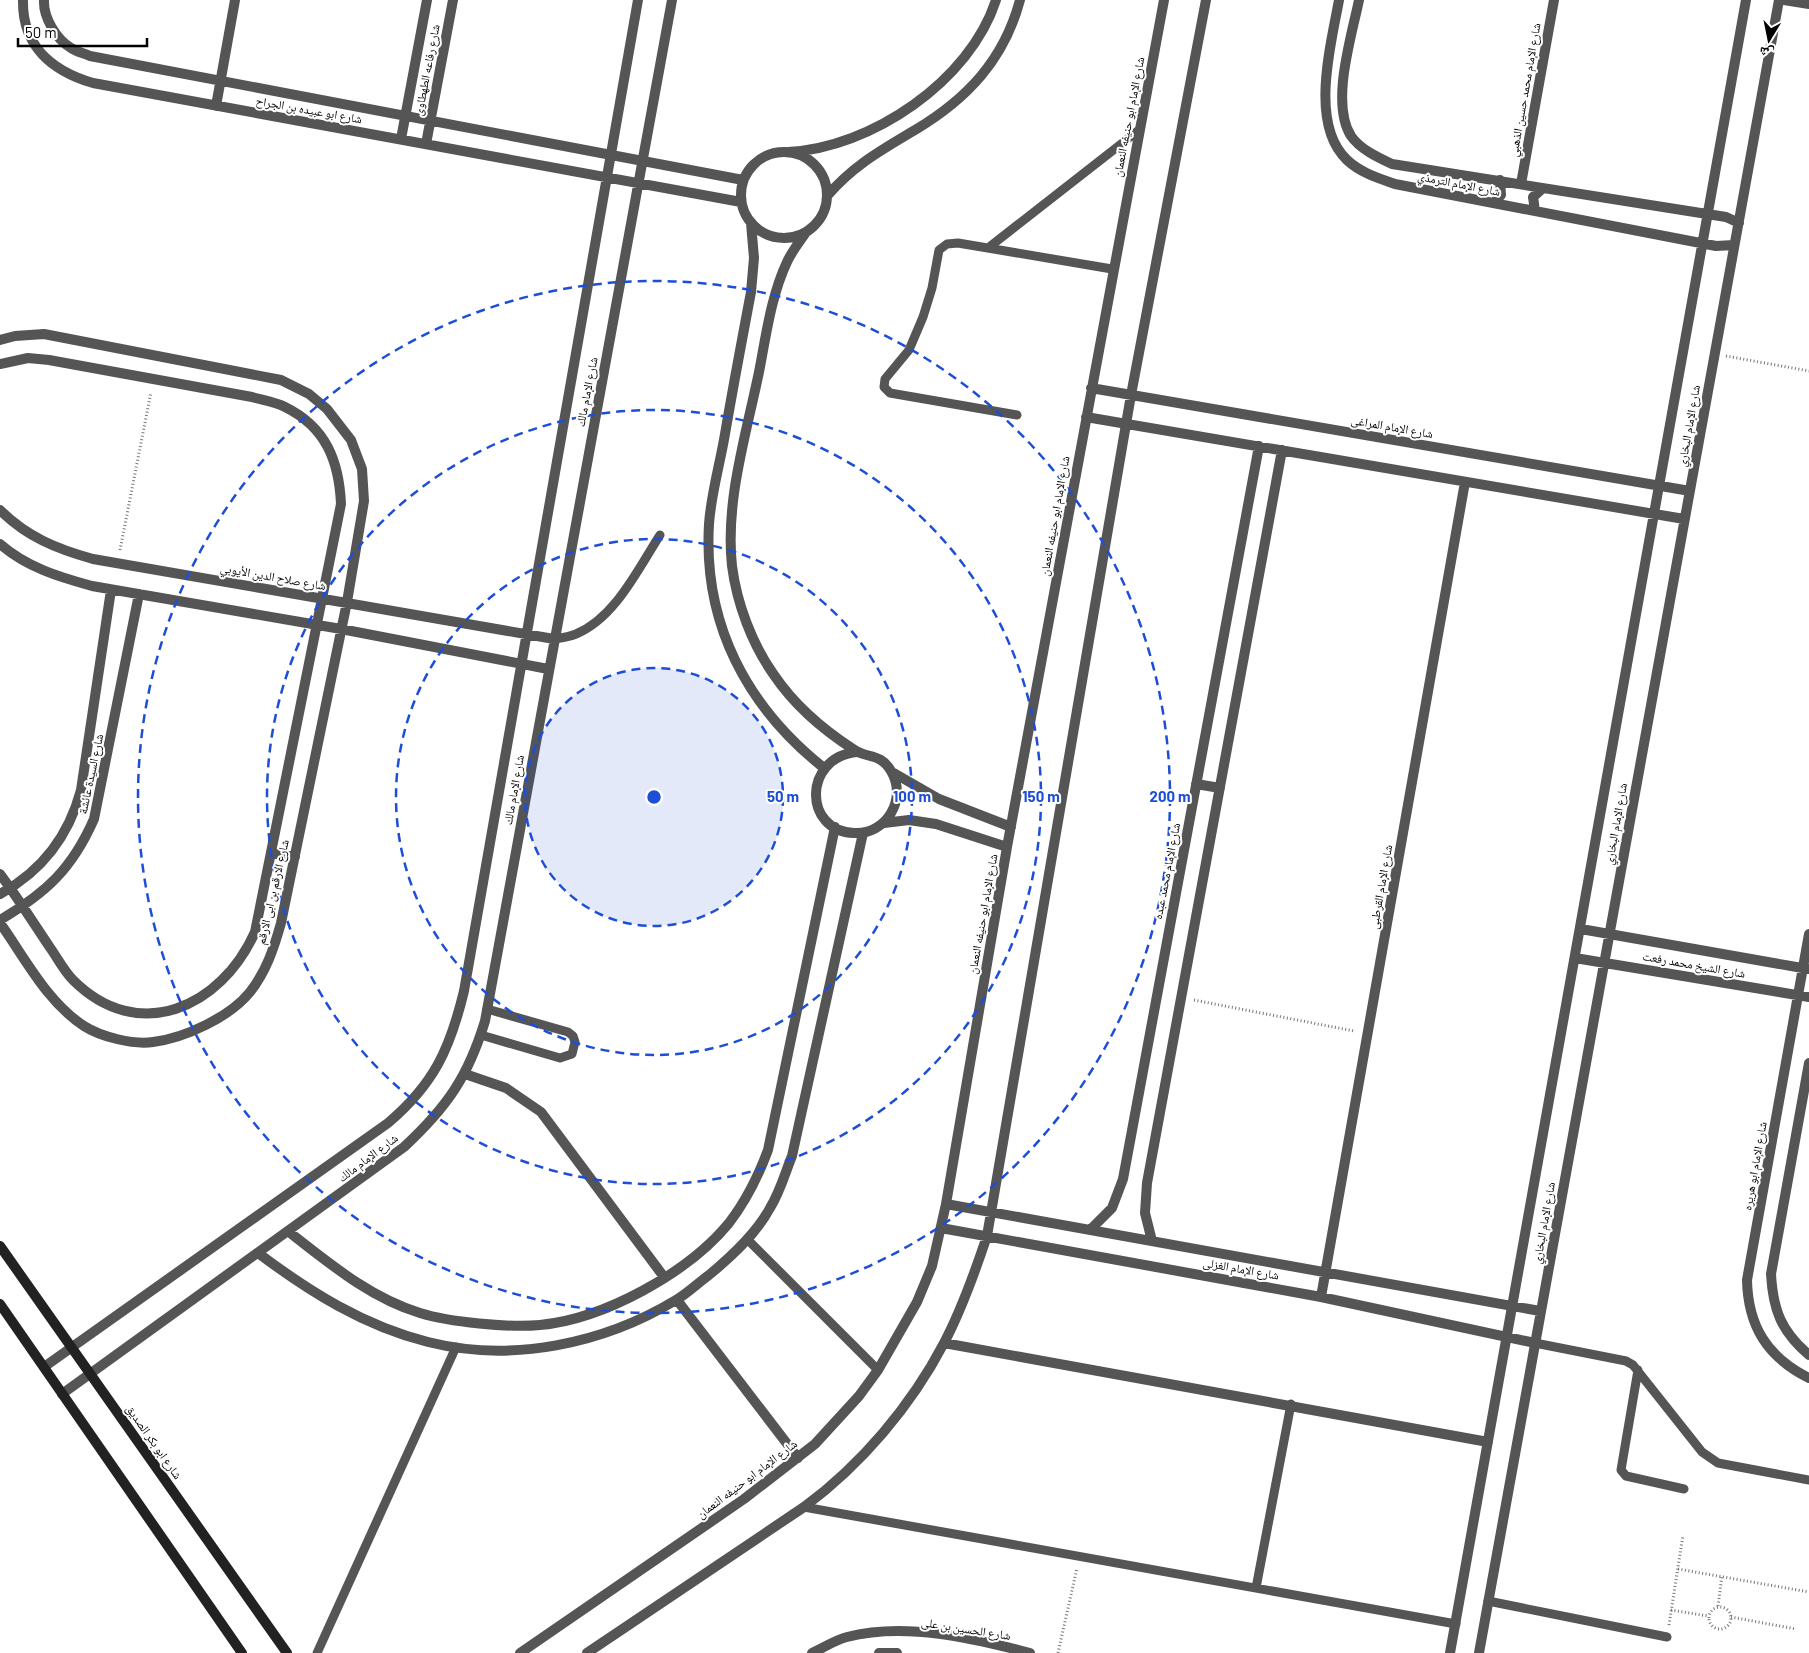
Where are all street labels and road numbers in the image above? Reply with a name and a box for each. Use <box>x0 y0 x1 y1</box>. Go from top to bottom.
street label: شارع الإمام محمد حسين الذهبي <box>1505 22 1547 159</box>
street label: شارع رفاعه الطهطاوى <box>410 23 444 117</box>
street label: شارع الإمام ابو حنيفه النعمان <box>1110 55 1149 178</box>
street label: شارع ابو عبيده بن الجراح <box>255 93 364 127</box>
street label: شارع الإمام الترمذي <box>1416 168 1502 202</box>
street label: شارع الإمام مالك <box>572 356 602 428</box>
street label: شارع الإمام البخاري <box>1674 384 1706 469</box>
street label: شارع الإمام المراغى <box>1350 412 1435 442</box>
street label: شارع الإمام ابو حنيفه النعمان <box>1037 454 1073 577</box>
street label: شارع صلاح الدين الأيوبي <box>219 560 327 596</box>
street label: شارع السيدة عائشة <box>75 732 107 816</box>
street label: شارع الإمام مالك <box>500 754 528 826</box>
street label: شارع الإمام البخاري <box>1601 782 1633 867</box>
street label: شارع الإمام محمد عبده <box>1150 821 1184 920</box>
street label: شارع الارقم بن ابى الارقم <box>253 838 293 946</box>
street label: شارع الإمام القرطبى <box>1366 843 1396 931</box>
street label: شارع الإمام ابو حنيفه النعمان <box>965 852 1001 975</box>
street label: شارع الشيخ محمد رفعت <box>1641 948 1747 982</box>
street label: شارع الإمام ابو هريره <box>1739 1120 1771 1212</box>
street label: شارع الإمام مالك <box>335 1130 401 1186</box>
street label: شارع الإمام البخاري <box>1529 1181 1561 1266</box>
street label: شارع الإمام الغزلى <box>1202 1254 1280 1284</box>
street label: شارع ابو بكر الصديق <box>122 1401 186 1483</box>
street label: شارع الإمام ابو حنيفه النعمان <box>693 1436 801 1522</box>
street label: شارع الحسين بن على <box>920 1614 1012 1644</box>

